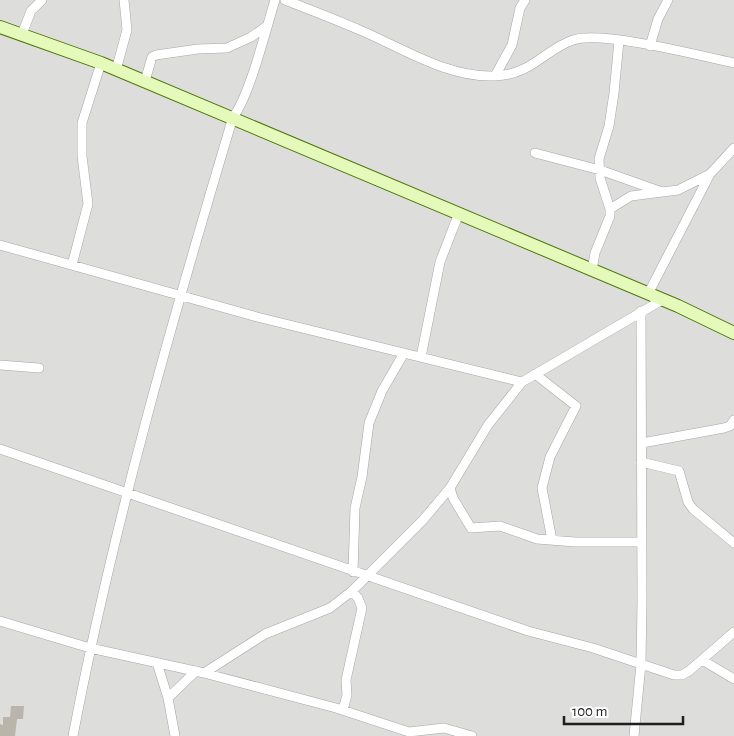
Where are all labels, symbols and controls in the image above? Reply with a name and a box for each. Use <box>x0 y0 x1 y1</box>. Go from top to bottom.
scale bar <box>564 694 683 726</box>
text: 100 m <box>572 704 607 719</box>

